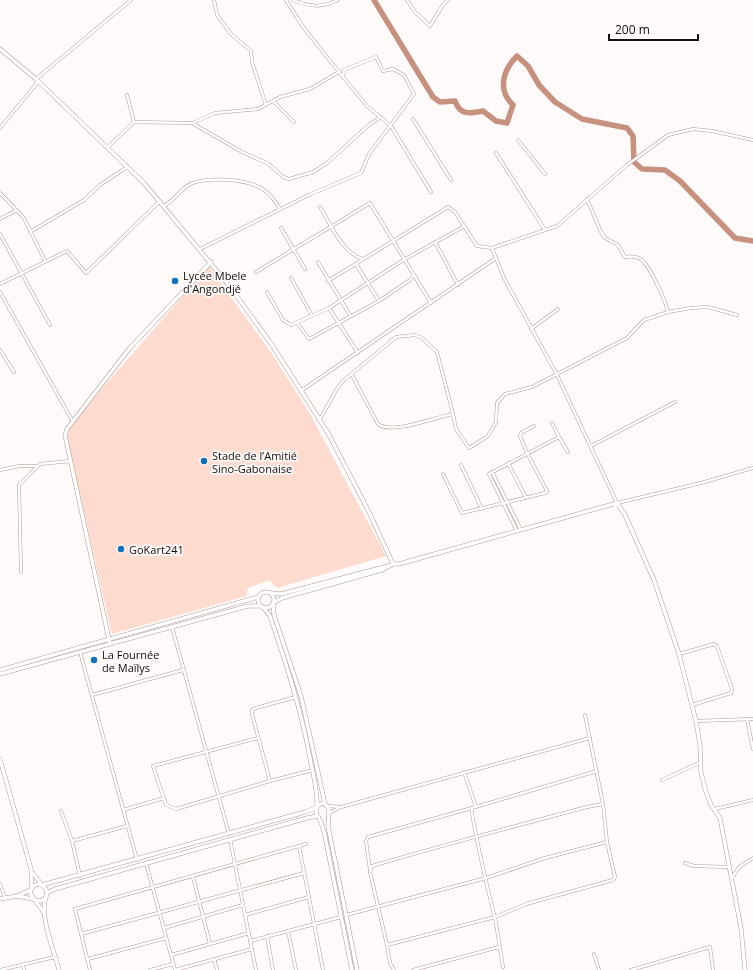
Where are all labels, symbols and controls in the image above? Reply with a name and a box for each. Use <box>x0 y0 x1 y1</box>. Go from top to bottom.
scale bar <box>609 16 698 42</box>
text: 200 m <box>615 21 650 38</box>
place label: Lycée Mbele d'Angondjé <box>183 268 247 296</box>
marker: Lycée Mbele d'Angondjé <box>170 276 180 286</box>
place label: Stade de l’Amitié Sino-Gabonaise <box>212 448 297 476</box>
marker: Stade de l’Amitié Sino-Gabonaise <box>199 456 209 466</box>
place label: GoKart241 <box>129 542 184 557</box>
marker: GoKart241 <box>116 544 126 554</box>
place label: La Fournée de Maïlys <box>102 647 159 675</box>
marker: La Fournée de Maïlys <box>89 655 99 665</box>

